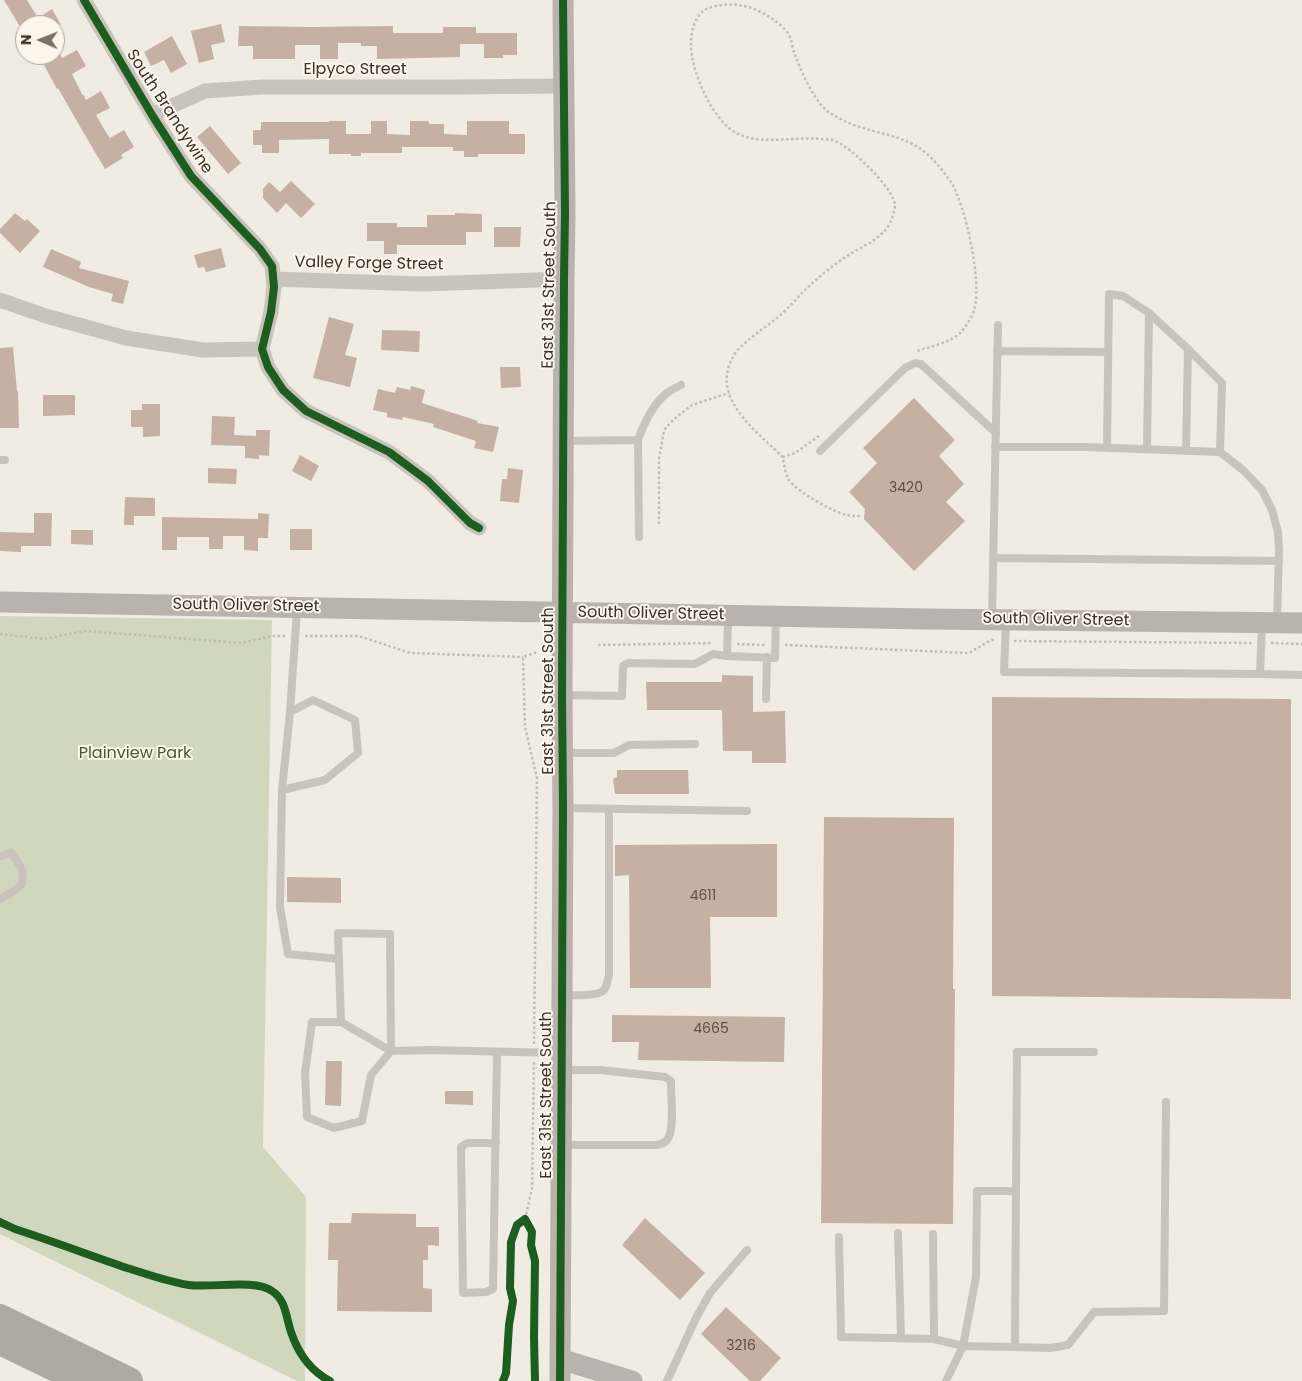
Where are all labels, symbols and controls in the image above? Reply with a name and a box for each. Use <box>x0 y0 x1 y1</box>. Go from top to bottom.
north arrow <box>15 15 65 65</box>
text: N <box>16 34 36 45</box>
street label: South Brandywine <box>122 46 216 178</box>
street label: Elpyco Street <box>303 60 407 80</box>
street label: East 31st Street South <box>539 201 561 369</box>
street label: Valley Forge Street <box>294 253 444 275</box>
house number: 3420 <box>889 480 923 496</box>
street label: South Oliver Street <box>173 595 319 617</box>
street label: South Oliver Street <box>578 603 724 625</box>
street label: East 31st Street South <box>539 607 559 775</box>
street label: South Oliver Street <box>983 609 1129 631</box>
park label: Plainview Park <box>79 744 191 764</box>
house number: 4611 <box>690 888 716 904</box>
street label: East 31st Street South <box>537 1011 557 1179</box>
house number: 4665 <box>693 1021 729 1037</box>
house number: 3216 <box>726 1338 756 1354</box>

